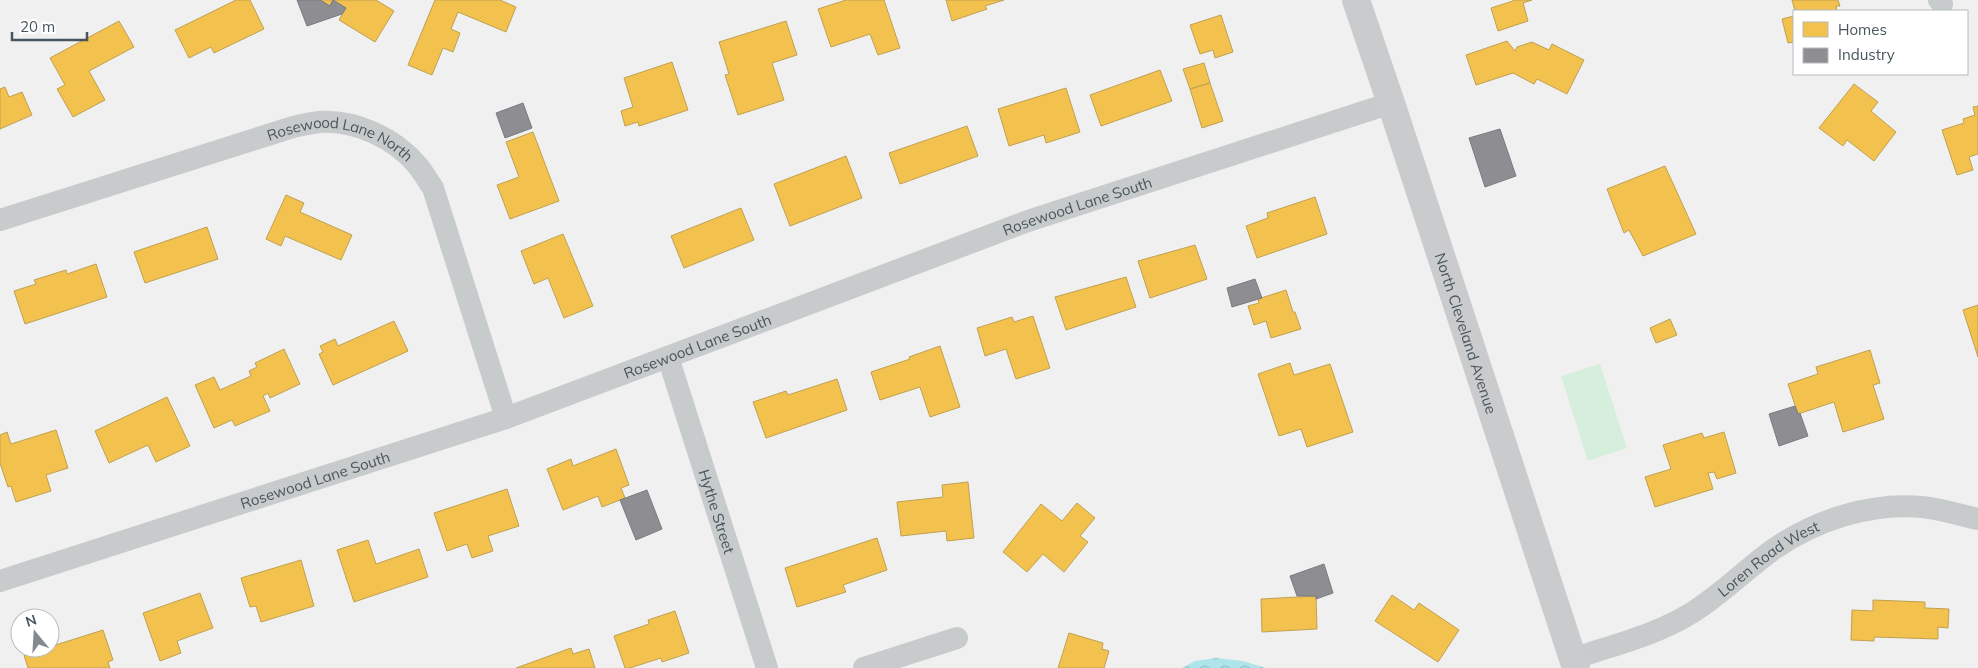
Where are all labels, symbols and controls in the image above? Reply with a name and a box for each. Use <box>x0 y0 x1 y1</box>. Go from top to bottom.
scale bar <box>12 10 88 42</box>
legend <box>1793 10 1968 75</box>
text: 20 m <box>20 17 55 36</box>
text: Homes <box>1838 20 1887 39</box>
text: Industry <box>1838 45 1895 64</box>
street label: Rosewood Lane North <box>264 112 418 165</box>
street label: Rosewood Lane South <box>1000 172 1154 239</box>
street label: North Cleveland Avenue <box>1431 250 1502 416</box>
street label: Rosewood Lane South <box>621 309 774 382</box>
street label: Rosewood Lane South <box>238 447 392 512</box>
street label: Hythe Street <box>695 467 739 556</box>
street label: Loren Road West <box>1714 516 1822 600</box>
north arrow <box>10 608 60 658</box>
text: N <box>23 610 39 631</box>

